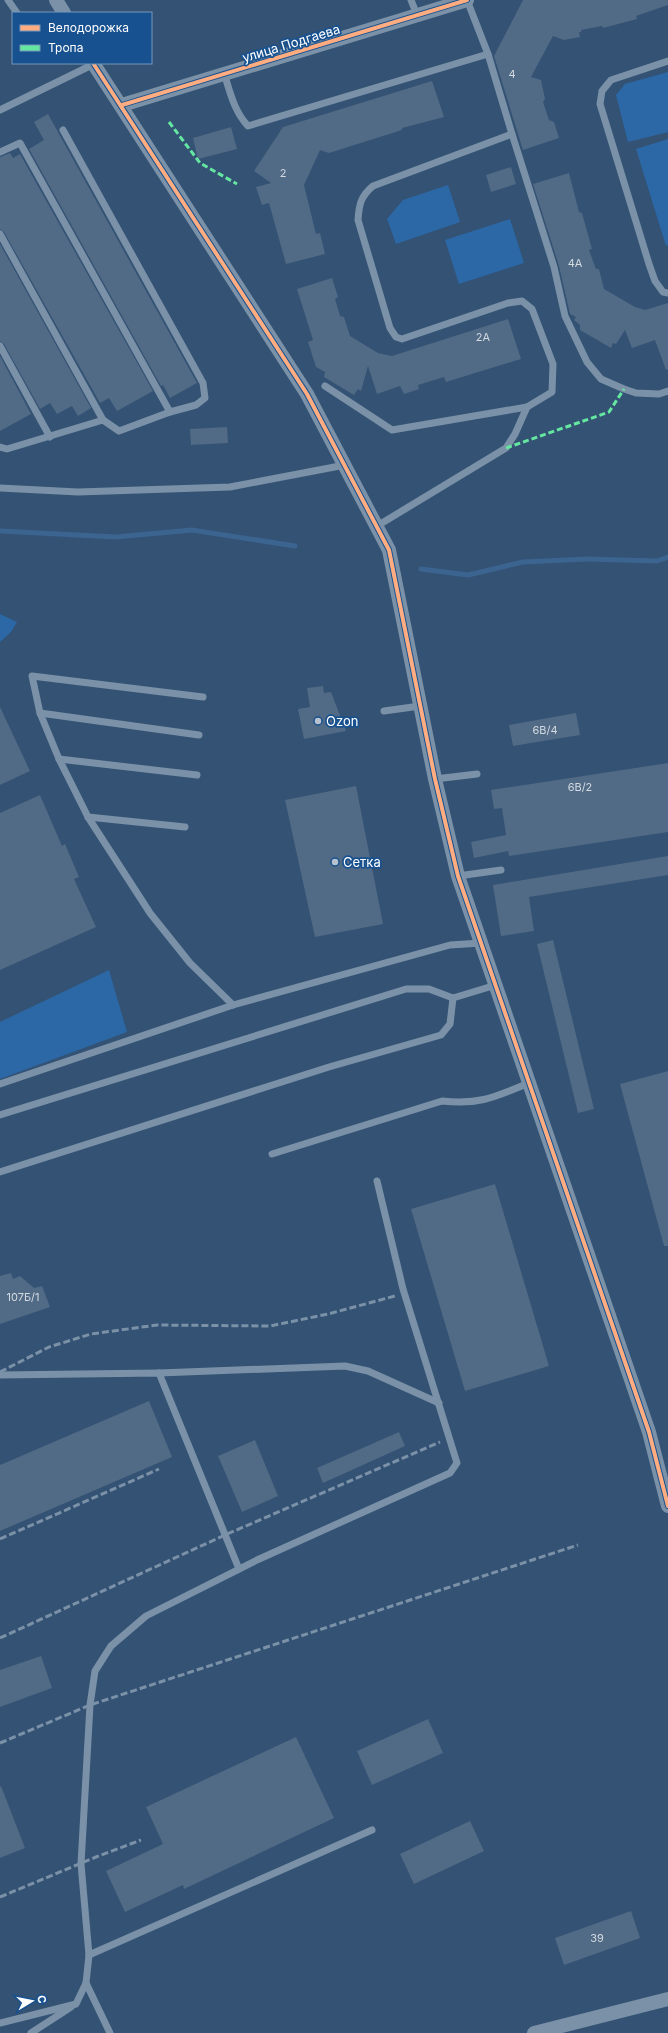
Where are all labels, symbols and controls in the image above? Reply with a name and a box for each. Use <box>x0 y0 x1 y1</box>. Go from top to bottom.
legend <box>12 12 152 64</box>
text: Велодорожка <box>48 20 129 35</box>
street label: улица Подгаева <box>240 21 342 65</box>
text: Тропа <box>48 40 83 55</box>
house number: 4 <box>508 67 516 81</box>
house number: 2 <box>280 166 286 180</box>
house number: 4А <box>568 256 583 270</box>
house number: 2А <box>476 330 491 344</box>
place label: Ozon <box>326 713 358 729</box>
marker: Ozon <box>313 716 323 726</box>
house number: 6В/4 <box>532 723 558 737</box>
house number: 6В/2 <box>568 780 592 794</box>
place label: Сетка <box>343 854 381 870</box>
marker: Сетка <box>330 857 340 867</box>
house number: 107Б/1 <box>7 1290 39 1304</box>
house number: 39 <box>590 1931 604 1945</box>
north arrow <box>12 1981 52 2021</box>
text: С <box>34 1994 49 2004</box>

